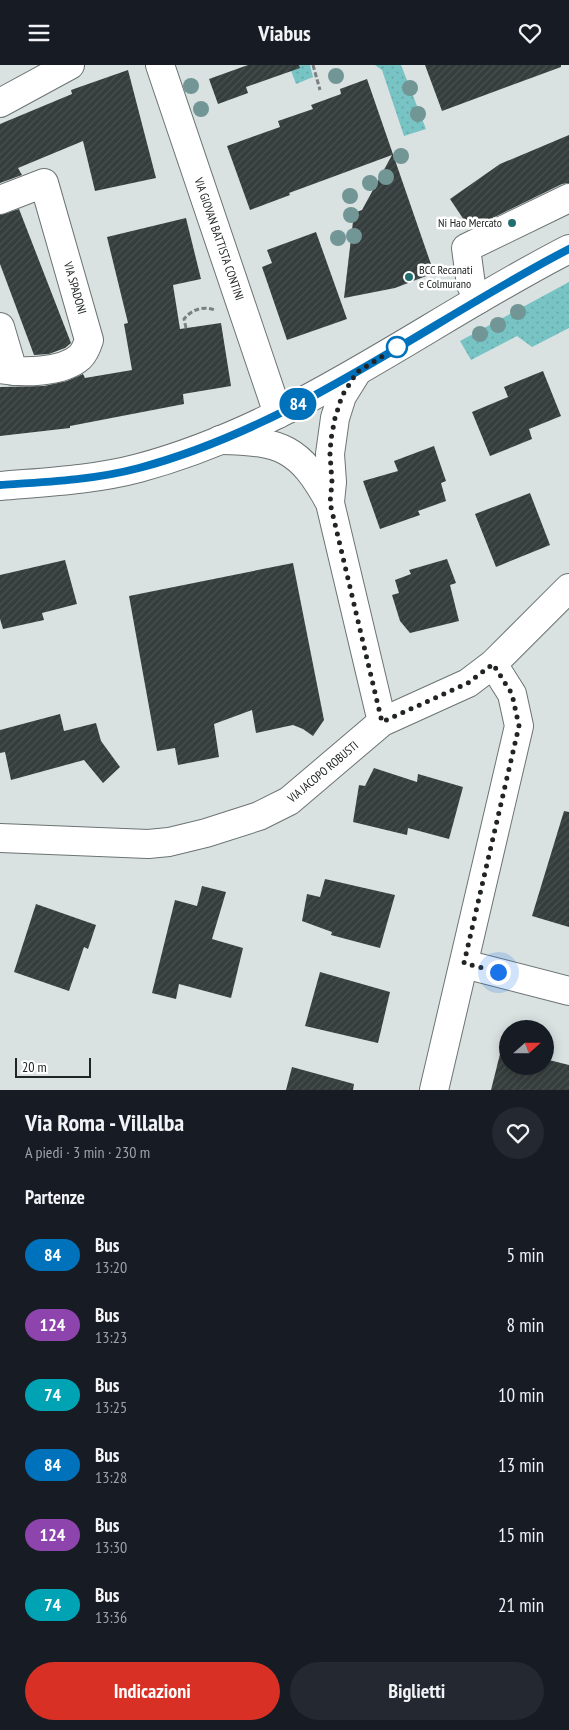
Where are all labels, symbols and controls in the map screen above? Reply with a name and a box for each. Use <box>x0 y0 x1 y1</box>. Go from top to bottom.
icon: menu <box>25 19 53 47</box>
text: Viabus <box>258 19 311 47</box>
icon: heart <box>516 19 544 47</box>
street label: VIA GIOVAN BATTISTA CONTINI <box>191 175 248 302</box>
place label: Ni Hao Mercato <box>438 215 502 230</box>
marker: Ni Hao Mercato <box>506 217 518 229</box>
street label: VIA SPADONI <box>61 259 90 316</box>
place label: BCC Recanati e Colmurano <box>419 262 473 291</box>
marker: BCC Recanati e Colmurano <box>403 271 415 283</box>
unlabelled marker <box>386 336 408 358</box>
line badge: 84 <box>276 388 320 420</box>
text: 84 <box>289 392 307 415</box>
street label: VIA JACOPO ROBUSTI <box>283 738 361 806</box>
your location <box>486 960 511 985</box>
north arrow <box>499 1020 554 1075</box>
map controls <box>499 1020 554 1075</box>
scale bar <box>15 1055 91 1078</box>
text: 20 m <box>22 1058 47 1076</box>
text: Via Roma - Villalba <box>25 1107 184 1138</box>
button: heart <box>492 1107 544 1159</box>
text: A piedi · 3 min · 230 m <box>25 1142 150 1162</box>
text: Partenze <box>25 1185 85 1209</box>
text: Bus <box>95 1233 119 1257</box>
text: 84 <box>44 1243 61 1266</box>
text: 5 min <box>507 1243 544 1267</box>
text: 13:20 <box>95 1257 127 1277</box>
text: Bus <box>95 1303 119 1327</box>
text: 124 <box>40 1313 65 1336</box>
text: 8 min <box>507 1313 544 1337</box>
text: 13:23 <box>95 1327 127 1347</box>
text: Bus <box>95 1373 119 1397</box>
text: 74 <box>44 1383 61 1406</box>
text: 10 min <box>498 1383 544 1407</box>
text: 13:25 <box>95 1397 127 1417</box>
text: Bus <box>95 1443 119 1467</box>
text: 84 <box>44 1453 61 1476</box>
text: 13 min <box>498 1453 544 1477</box>
text: 13:28 <box>95 1467 127 1487</box>
text: Bus <box>95 1513 119 1537</box>
text: 124 <box>40 1523 65 1546</box>
text: 15 min <box>498 1523 544 1547</box>
text: 13:30 <box>95 1537 127 1557</box>
text: Bus <box>95 1583 119 1607</box>
text: 74 <box>44 1593 61 1616</box>
text: 21 min <box>498 1593 544 1617</box>
text: 13:36 <box>95 1607 127 1627</box>
button: Indicazioni <box>25 1662 280 1720</box>
button: Biglietti <box>290 1662 544 1720</box>

